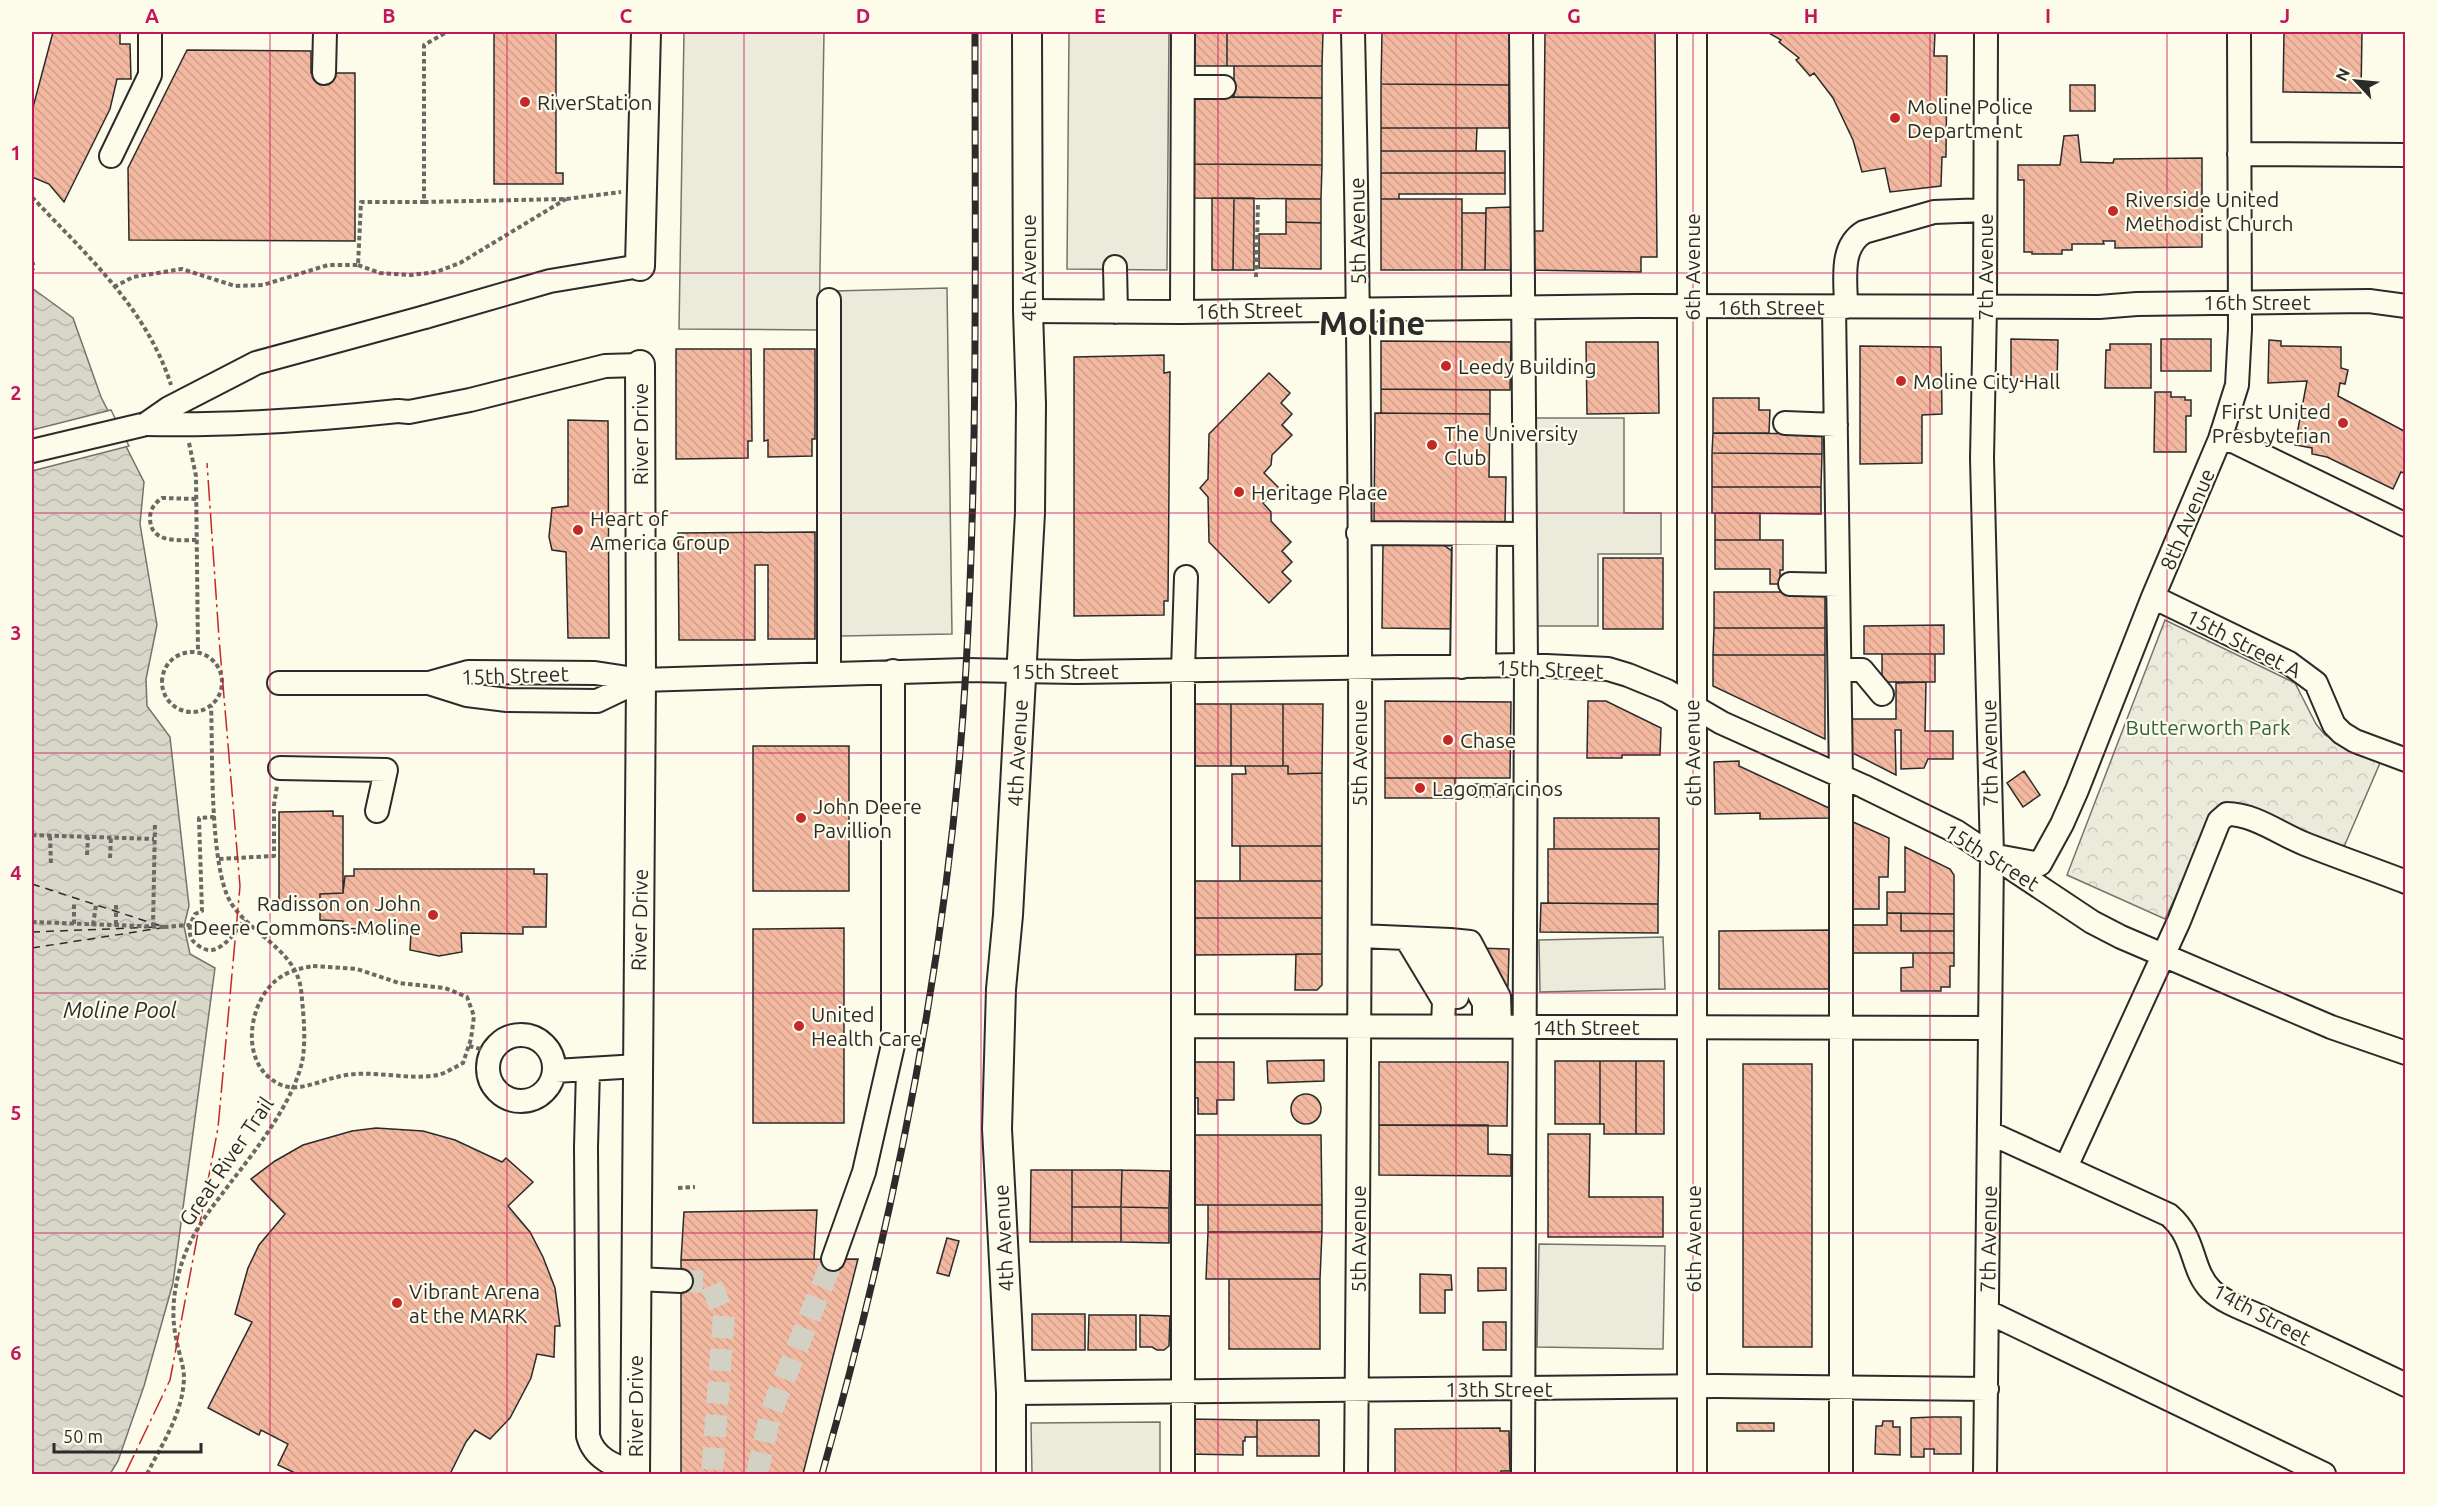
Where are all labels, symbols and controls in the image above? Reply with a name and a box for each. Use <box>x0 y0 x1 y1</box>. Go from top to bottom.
text: A <box>145 4 159 27</box>
text: B <box>382 4 396 27</box>
text: C <box>620 4 633 27</box>
text: D <box>856 4 870 27</box>
text: E <box>1094 4 1106 27</box>
text: F <box>1331 4 1343 27</box>
text: G <box>1567 4 1581 27</box>
text: H <box>1804 4 1818 27</box>
text: I <box>2045 4 2051 27</box>
text: J <box>2280 4 2290 27</box>
north arrow <box>2326 51 2386 111</box>
text: N <box>2332 65 2353 84</box>
place label: RiverStation <box>537 90 653 114</box>
place label: Moline Police Department <box>1907 94 2033 142</box>
marker: RiverStation <box>518 95 532 109</box>
marker: Moline Police Department <box>1888 111 1902 125</box>
text: 1 <box>10 141 22 164</box>
street label: 5th Avenue <box>1344 177 1370 285</box>
place label: Riverside United Methodist Church <box>2125 187 2293 235</box>
marker: Riverside United Methodist Church <box>2106 204 2120 218</box>
street label: 6th Avenue <box>1680 213 1704 321</box>
street label: 7th Avenue <box>1973 213 1997 321</box>
street label: 4th Avenue <box>1016 214 1040 322</box>
street label: 16th Street <box>2203 290 2311 314</box>
street label: 16th Street <box>1717 295 1825 319</box>
street label: 16th Street <box>1195 297 1303 323</box>
district label: Moline <box>1319 304 1425 341</box>
place label: Leedy Building <box>1458 354 1596 378</box>
marker: Leedy Building <box>1439 359 1453 373</box>
place label: Moline City Hall <box>1913 369 2060 393</box>
marker: Moline City Hall <box>1894 374 1908 388</box>
text: 2 <box>10 381 22 404</box>
street label: River Drive <box>628 383 652 485</box>
place label: First United Presbyterian <box>2212 399 2331 447</box>
marker: First United Presbyterian <box>2336 416 2350 430</box>
place label: The University Club <box>1444 421 1578 469</box>
marker: The University Club <box>1425 438 1439 452</box>
street label: 8th Avenue <box>2155 465 2219 573</box>
place label: Heritage Place <box>1251 480 1388 504</box>
marker: Heritage Place <box>1232 485 1246 499</box>
place label: Heart of America Group <box>590 506 730 554</box>
marker: Heart of America Group <box>571 523 585 537</box>
street label: 15th Street A <box>2182 604 2306 682</box>
text: 3 <box>10 621 22 644</box>
street label: 15th Street <box>1496 655 1604 683</box>
street label: 15th Street <box>1011 659 1119 683</box>
street label: 15th Street <box>461 661 569 689</box>
street label: 4th Avenue <box>1002 699 1032 807</box>
street label: 5th Avenue <box>1347 699 1371 807</box>
street label: 6th Avenue <box>1679 699 1705 807</box>
street label: 7th Avenue <box>1976 699 2002 807</box>
park label: Butterworth Park <box>2125 715 2291 739</box>
place label: Chase <box>1460 728 1516 752</box>
marker: Chase <box>1441 733 1455 747</box>
place label: Lagomarcinos <box>1432 776 1563 800</box>
marker: Lagomarcinos <box>1413 781 1427 795</box>
place label: John Deere Pavillion <box>813 794 922 842</box>
marker: John Deere Pavillion <box>794 811 808 825</box>
street label: 15th Street <box>1940 818 2044 896</box>
text: 4 <box>10 861 22 884</box>
street label: River Drive <box>626 869 652 971</box>
place label: Radisson on John Deere Commons-Moline <box>193 891 421 939</box>
marker: Radisson on John Deere Commons-Moline <box>426 908 440 922</box>
water label: Moline Pool <box>63 997 177 1022</box>
place label: United Health Care <box>811 1002 922 1050</box>
street label: 14th Street <box>1532 1015 1640 1039</box>
marker: United Health Care <box>792 1019 806 1033</box>
street label: Great River Trail <box>174 1092 278 1230</box>
text: 5 <box>10 1101 22 1124</box>
street label: 4th Avenue <box>988 1184 1018 1292</box>
street label: 5th Avenue <box>1346 1185 1370 1293</box>
street label: 6th Avenue <box>1681 1185 1705 1293</box>
street label: 7th Avenue <box>1975 1185 2001 1293</box>
street label: 14th Street <box>2209 1278 2315 1350</box>
place label: Vibrant Arena at the MARK <box>409 1279 540 1327</box>
marker: Vibrant Arena at the MARK <box>390 1296 404 1310</box>
text: 6 <box>10 1341 22 1364</box>
street label: River Drive <box>623 1355 647 1457</box>
street label: 13th Street <box>1445 1377 1553 1401</box>
scale bar <box>54 1416 201 1454</box>
text: 50 m <box>63 1426 103 1446</box>

